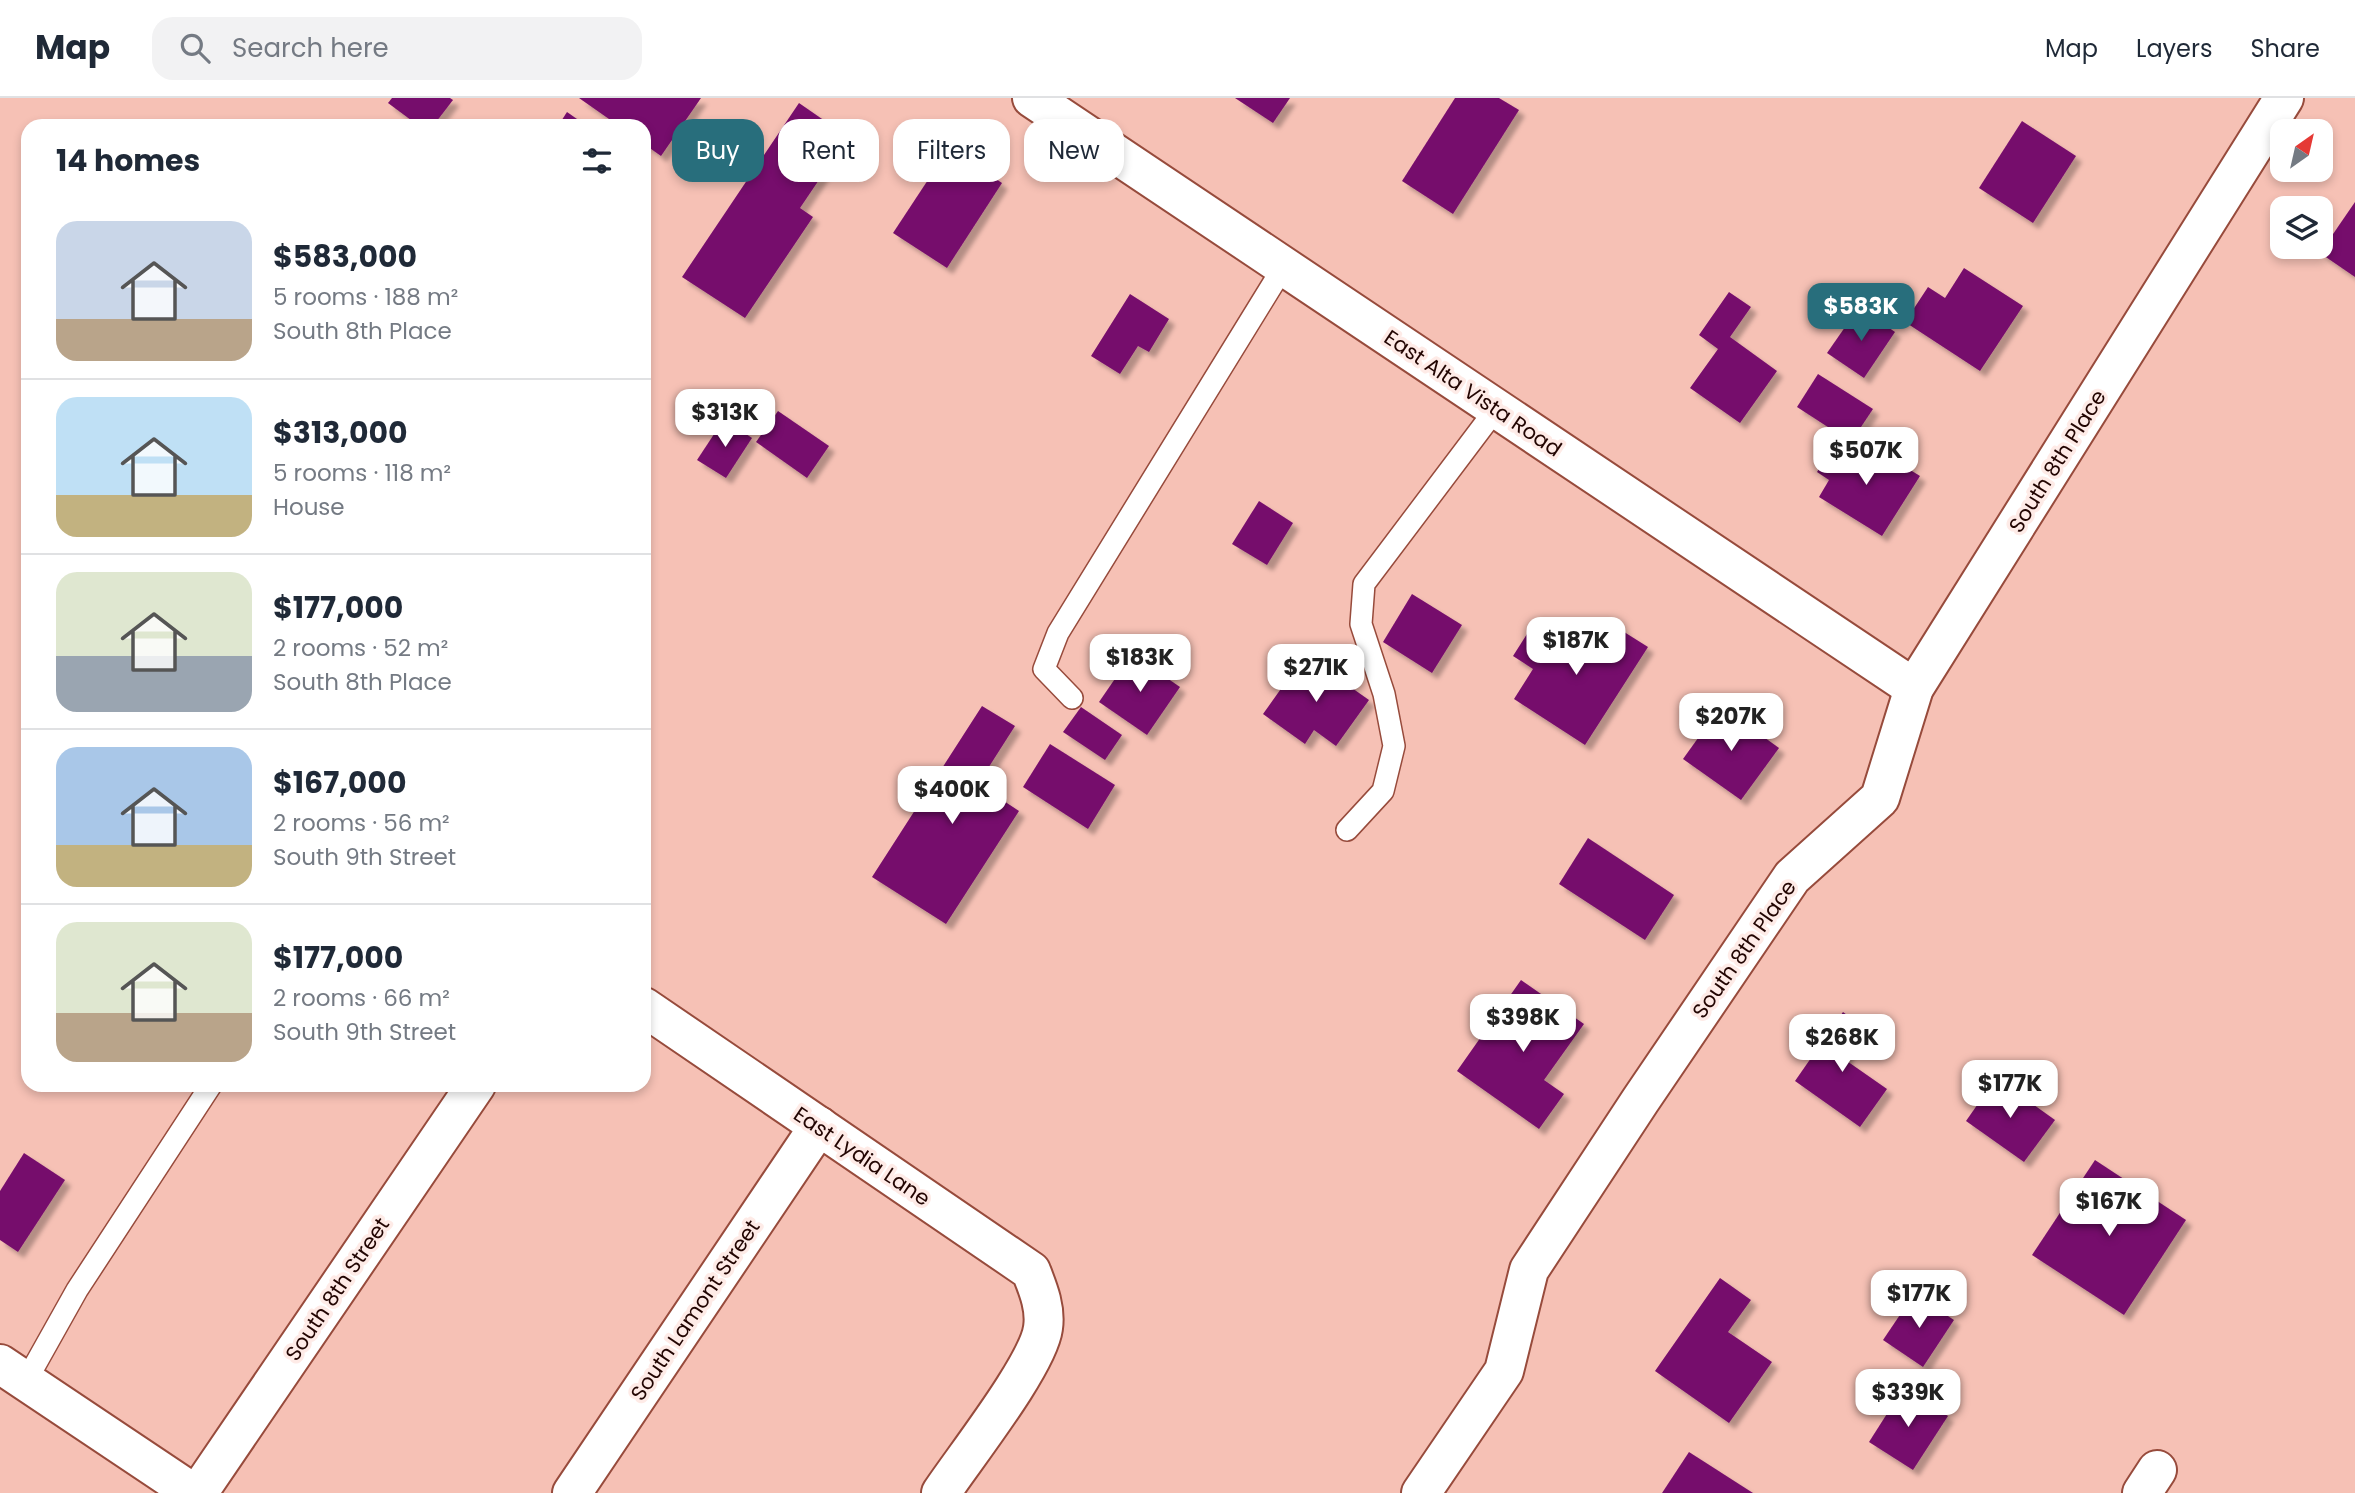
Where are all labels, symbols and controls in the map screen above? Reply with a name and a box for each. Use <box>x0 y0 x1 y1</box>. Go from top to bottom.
search box <box>152 17 642 80</box>
text: Map <box>35 24 110 71</box>
icon: search <box>176 29 214 67</box>
text: Search here <box>232 30 389 66</box>
text: Map <box>2045 32 2098 65</box>
text: Layers <box>2136 32 2212 65</box>
text: Share <box>2250 32 2320 65</box>
chip: Buy <box>672 119 764 182</box>
chip: Rent <box>778 119 879 182</box>
chip: Filters <box>893 119 1010 182</box>
chip: New <box>1024 119 1124 182</box>
north arrow <box>2270 119 2333 182</box>
map controls <box>2270 119 2333 259</box>
text: 14 homes <box>56 139 200 182</box>
icon: filters <box>578 142 616 180</box>
button: layers <box>2270 196 2333 259</box>
text: $583,000 <box>273 235 417 278</box>
icon: home <box>112 249 196 333</box>
text: 5 rooms · 188 m² <box>273 281 458 313</box>
pin: $583K <box>1812 284 1910 343</box>
text: $583K <box>1824 290 1898 322</box>
text: South 8th Place <box>273 315 452 347</box>
street label: East Alta Vista Road <box>1379 323 1567 463</box>
street label: South 8th Place <box>2001 384 2113 538</box>
pin: $313K <box>676 390 774 449</box>
text: $313K <box>691 396 759 428</box>
text: $313,000 <box>273 411 408 454</box>
icon: home <box>112 425 196 509</box>
pin: $507K <box>1817 428 1915 487</box>
text: $507K <box>1829 434 1903 466</box>
text: 5 rooms · 118 m² <box>273 457 451 489</box>
text: House <box>273 491 345 523</box>
text: $177,000 <box>273 586 403 629</box>
icon: home <box>112 600 196 684</box>
pin: $187K <box>1527 618 1625 677</box>
text: $187K <box>1542 624 1610 656</box>
text: 2 rooms · 52 m² <box>273 632 448 664</box>
pin: $183K <box>1091 634 1189 694</box>
text: $183K <box>1106 641 1174 673</box>
pin: $271K <box>1267 644 1365 704</box>
text: $271K <box>1283 651 1349 683</box>
text: South 8th Place <box>273 666 452 698</box>
pin: $207K <box>1682 694 1780 753</box>
text: $207K <box>1695 700 1767 732</box>
text: $167,000 <box>273 761 406 804</box>
pin: $400K <box>903 766 1001 826</box>
text: $400K <box>914 773 990 805</box>
icon: home <box>112 775 196 859</box>
text: 2 rooms · 56 m² <box>273 807 450 839</box>
text: South 9th Street <box>273 841 456 873</box>
street label: South 8th Place <box>1685 874 1803 1024</box>
text: $177,000 <box>273 936 403 979</box>
icon: home <box>112 950 196 1034</box>
text: 2 rooms · 66 m² <box>273 982 450 1014</box>
pin: $398K <box>1474 995 1572 1054</box>
text: $398K <box>1486 1001 1560 1033</box>
pin: $268K <box>1793 1014 1891 1074</box>
text: South 9th Street <box>273 1016 456 1048</box>
text: $268K <box>1805 1021 1879 1053</box>
pin: $177K <box>1961 1060 2059 1120</box>
text: $177K <box>1978 1067 2042 1099</box>
street label: East Lydia Lane <box>788 1100 936 1212</box>
pin: $167K <box>2060 1178 2158 1238</box>
text: $167K <box>2076 1185 2142 1217</box>
street label: South 8th Street <box>278 1212 396 1366</box>
street label: South Lamont Street <box>624 1214 766 1406</box>
pin: $177K <box>1870 1270 1968 1330</box>
text: $177K <box>1887 1277 1951 1309</box>
pin: $339K <box>1859 1370 1957 1429</box>
text: $339K <box>1871 1376 1945 1408</box>

